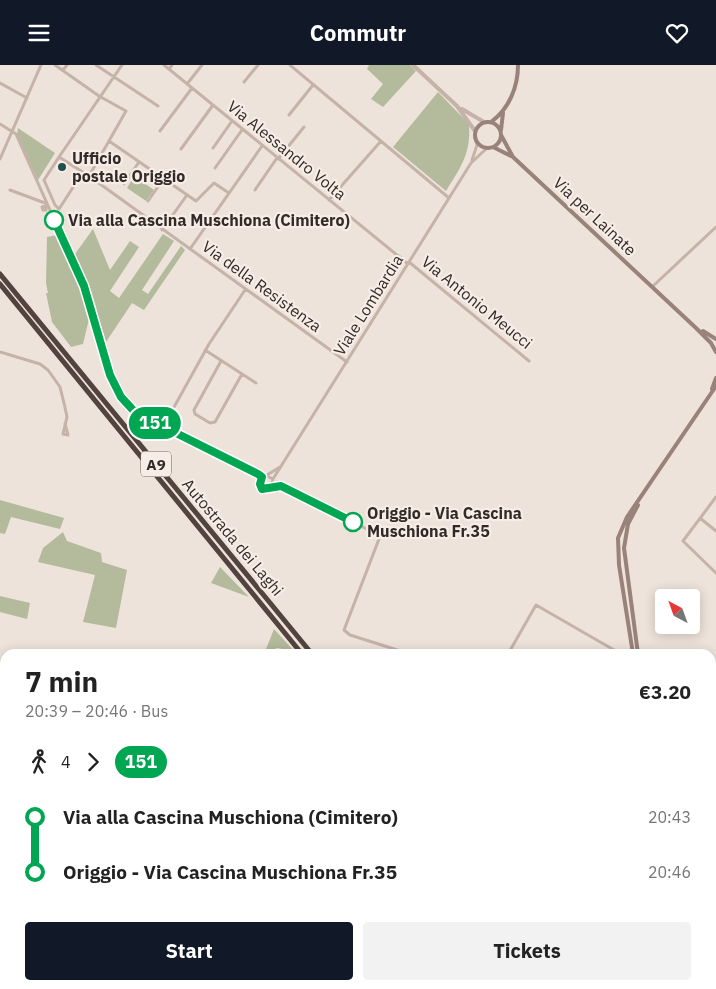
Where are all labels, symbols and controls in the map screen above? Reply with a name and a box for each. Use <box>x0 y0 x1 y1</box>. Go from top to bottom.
text: Commutr <box>310 18 406 47</box>
icon: menu <box>25 19 53 47</box>
icon: heart <box>663 19 691 47</box>
street label: Via Alessandro Volta <box>224 96 351 204</box>
place label: Ufficio postale Origgio <box>72 148 185 186</box>
marker: Ufficio postale Origgio <box>56 161 68 173</box>
street label: Via per Lainate <box>549 172 641 260</box>
marker: Via alla Cascina Muschiona (Cimitero) <box>44 210 64 230</box>
place label: Via alla Cascina Muschiona (Cimitero) <box>68 210 350 230</box>
street label: Via della Resistenza <box>198 236 326 336</box>
street label: Viale Lombardia <box>329 250 407 359</box>
street label: Via Antonio Meucci <box>418 251 536 353</box>
line badge: 151 <box>126 407 184 439</box>
text: 151 <box>139 411 171 434</box>
road number: A9 <box>141 451 171 477</box>
street label: Autostrada dei Laghi <box>178 474 288 600</box>
place label: Origgio - Via Cascina Muschiona Fr.35 <box>367 503 522 541</box>
marker: Origgio - Via Cascina Muschiona Fr.35 <box>343 512 363 532</box>
north arrow <box>655 589 700 634</box>
map controls <box>655 589 700 634</box>
text: 7 min <box>25 663 98 700</box>
text: €3.20 <box>639 680 691 704</box>
text: 20:39 – 20:46 · Bus <box>25 701 168 721</box>
icon: walk <box>25 748 53 776</box>
icon: forward <box>79 748 107 776</box>
text: 151 <box>125 750 157 773</box>
text: 4 <box>61 752 71 772</box>
text: Via alla Cascina Muschiona (Cimitero) <box>63 805 398 829</box>
text: 20:43 <box>648 807 691 827</box>
text: Origgio - Via Cascina Muschiona Fr.35 <box>63 860 397 884</box>
text: 20:46 <box>648 862 691 882</box>
button: Start <box>25 922 353 980</box>
button: Tickets <box>363 922 691 980</box>

